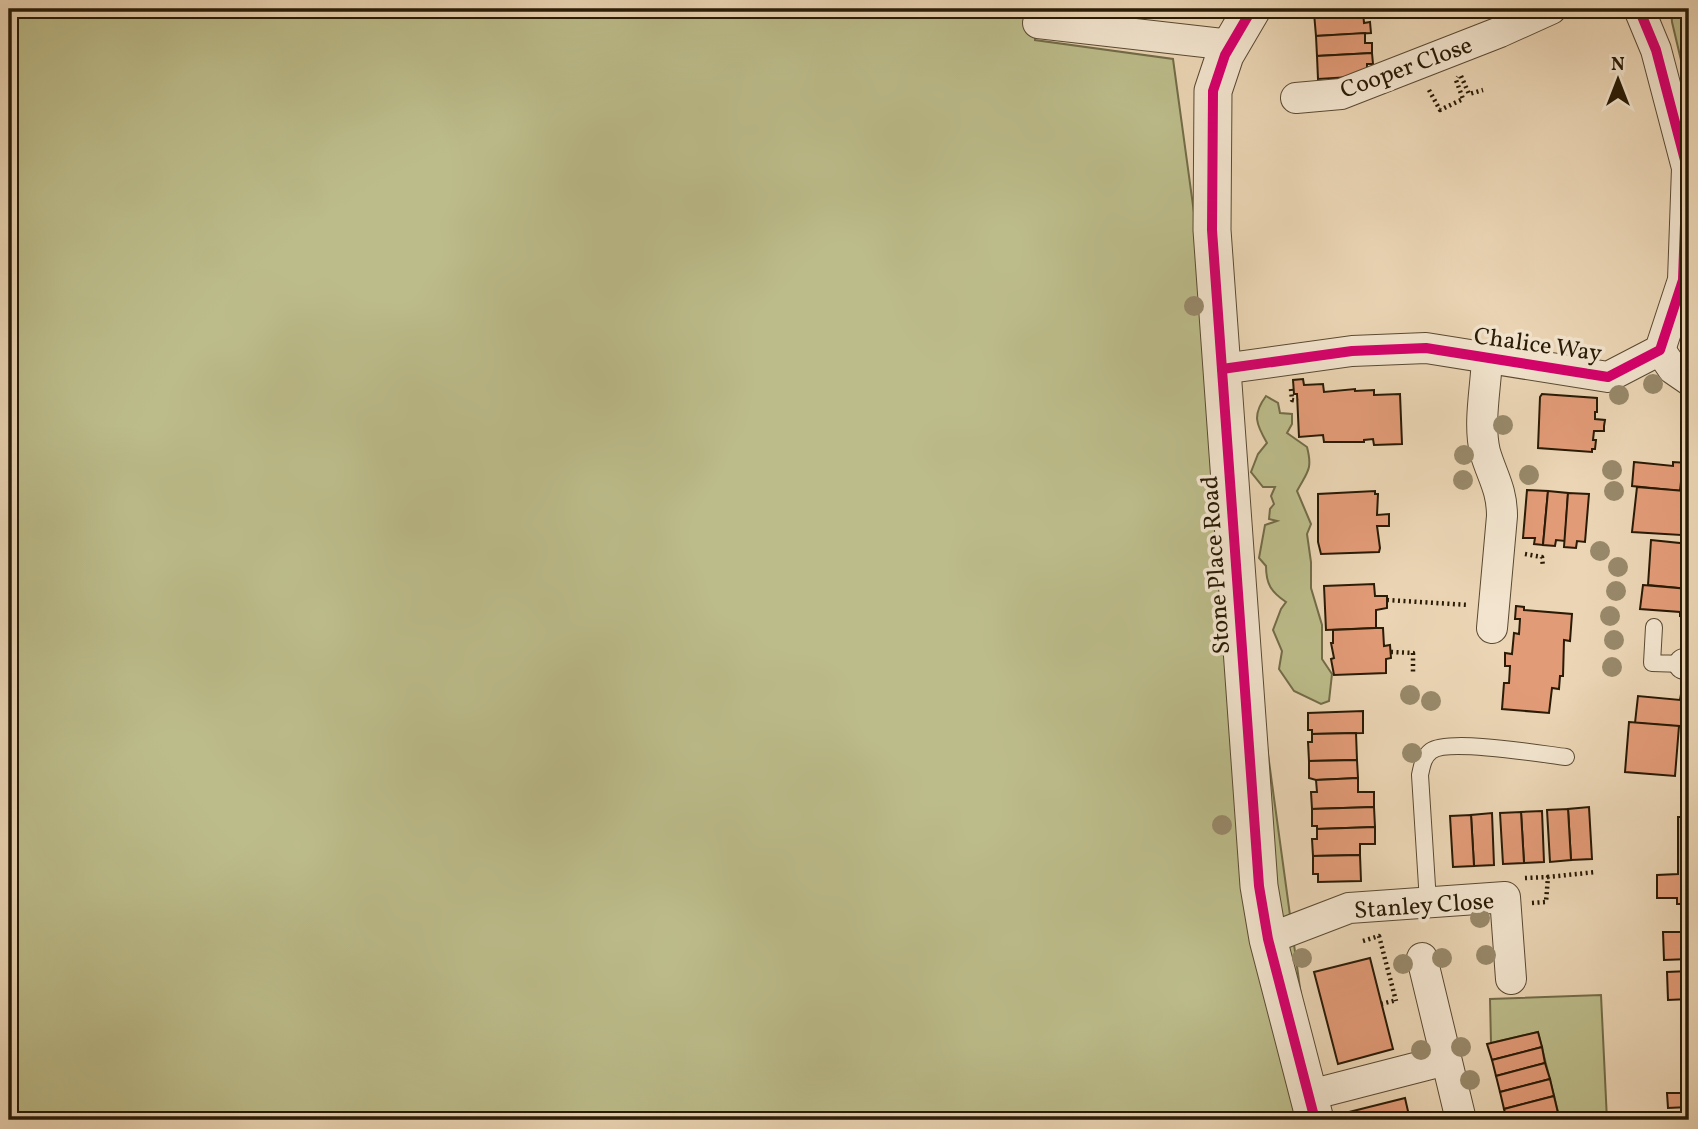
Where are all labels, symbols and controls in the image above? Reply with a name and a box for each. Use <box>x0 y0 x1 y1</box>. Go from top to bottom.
street label: Cooper Close <box>1336 29 1478 109</box>
north arrow <box>1582 46 1652 116</box>
text: N <box>1611 52 1625 78</box>
street label: Chalice Way <box>1471 320 1604 372</box>
street label: Stone Place Road <box>1194 474 1240 655</box>
street label: Stanley Close <box>1353 885 1495 929</box>

